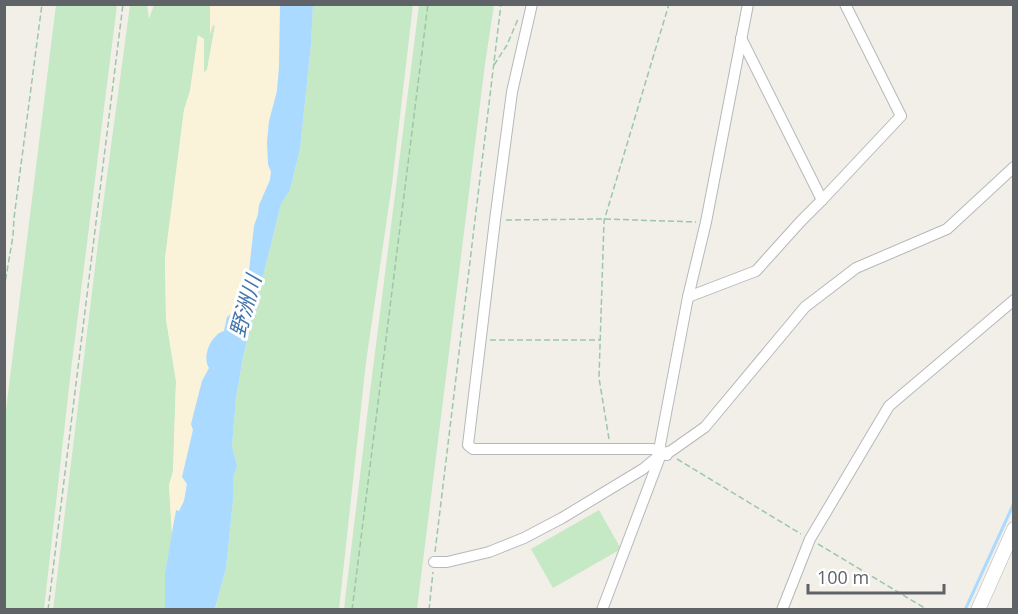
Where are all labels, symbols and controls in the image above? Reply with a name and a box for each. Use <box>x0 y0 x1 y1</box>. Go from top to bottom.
water label: 野洲川 <box>223 270 268 340</box>
scale bar <box>808 557 944 595</box>
text: 100 m <box>817 565 869 589</box>

